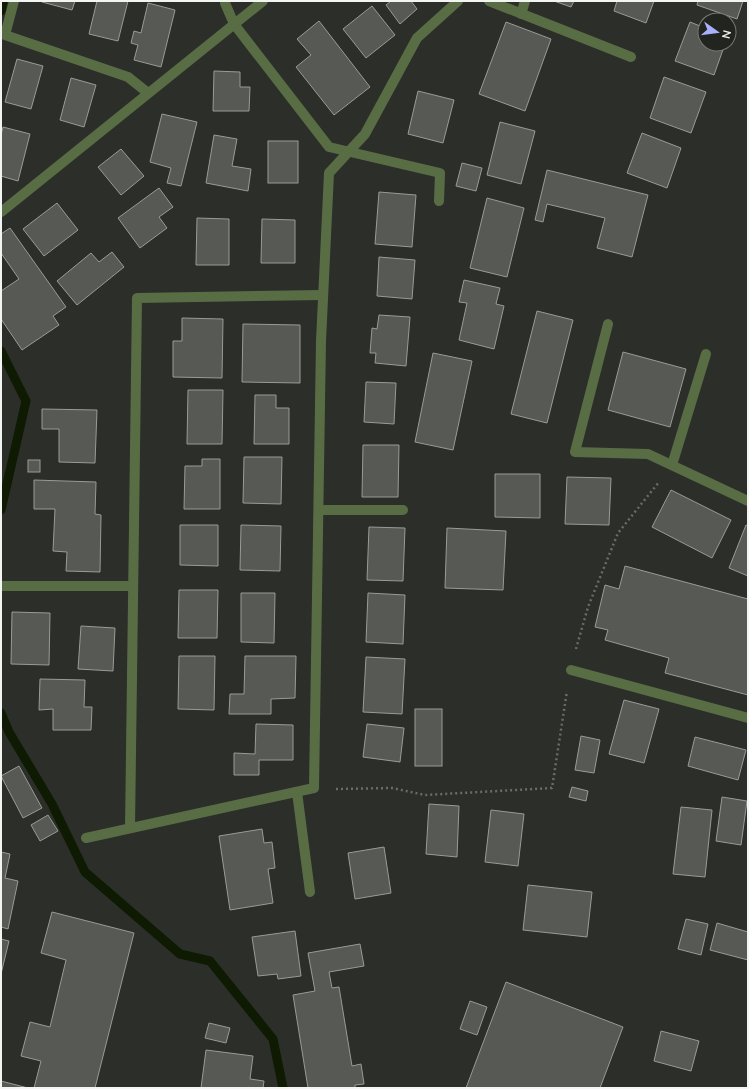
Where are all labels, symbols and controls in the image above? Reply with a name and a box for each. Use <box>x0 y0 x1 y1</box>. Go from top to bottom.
north arrow <box>697 12 737 52</box>
text: N <box>719 29 735 40</box>

